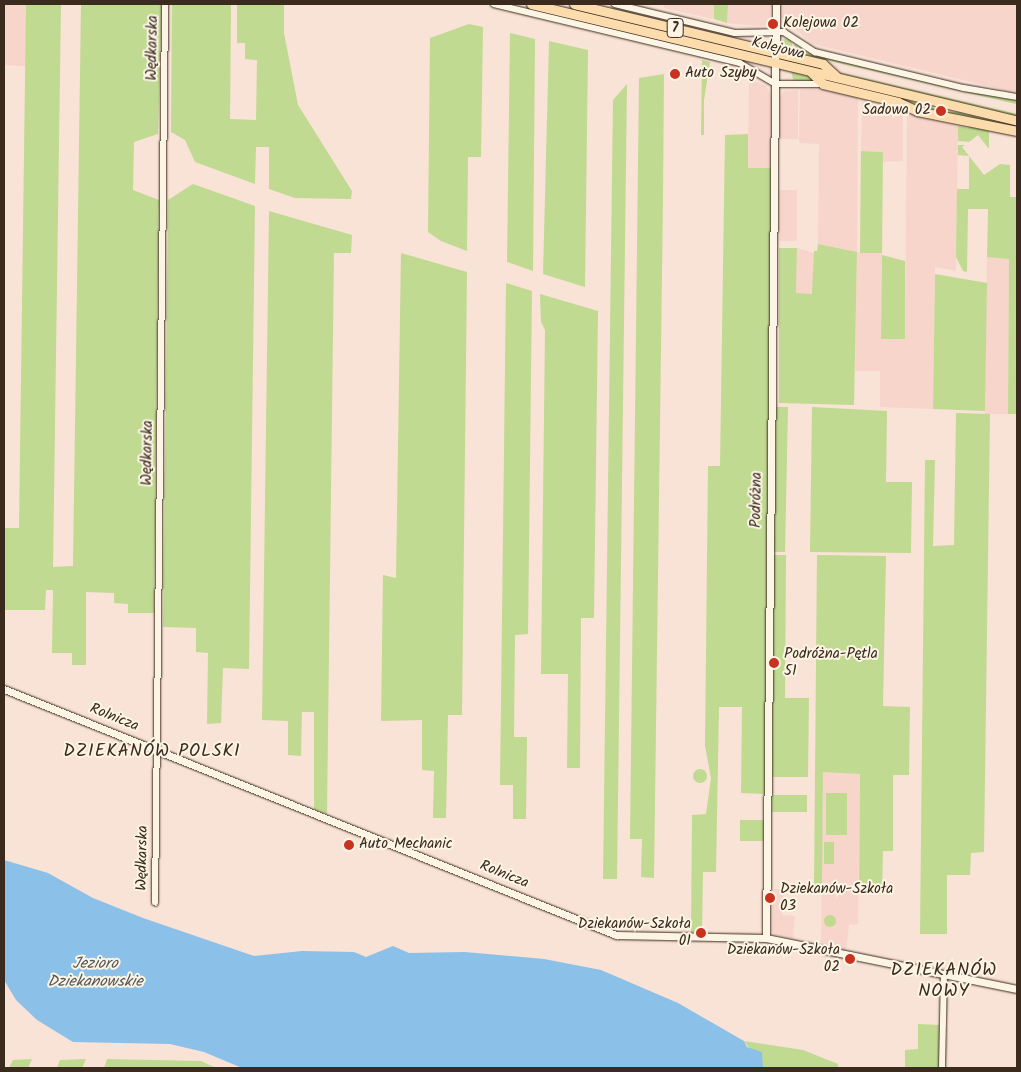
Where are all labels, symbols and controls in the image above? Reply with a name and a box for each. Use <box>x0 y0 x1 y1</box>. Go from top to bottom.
street label: Wędkarska <box>143 15 163 81</box>
place label: Kolejowa 02 <box>783 15 859 33</box>
road number: 7 <box>666 16 684 40</box>
marker: Kolejowa 02 <box>767 18 779 30</box>
street label: Kolejowa <box>750 34 806 64</box>
place label: Auto Szyby <box>685 65 756 83</box>
marker: Auto Szyby <box>669 68 681 80</box>
place label: Sadowa 02 <box>862 102 931 120</box>
marker: Sadowa 02 <box>935 105 947 117</box>
street label: Wędkarska <box>138 420 158 486</box>
street label: Podróżna <box>748 472 766 528</box>
place label: Podróżna-Pętla 51 <box>784 645 878 680</box>
marker: Podróżna-Pętla 51 <box>768 657 780 669</box>
street label: Rolnicza <box>87 700 141 736</box>
district label: DZIEKANÓW POLSKI <box>61 741 243 763</box>
street label: Wędkarska <box>133 825 153 891</box>
place label: Auto Mechanic <box>359 836 453 854</box>
marker: Auto Mechanic <box>343 839 355 851</box>
street label: Rolnicza <box>477 857 531 893</box>
place label: Dziekanów-Szkoła 03 <box>780 880 893 915</box>
marker: Dziekanów-Szkoła 03 <box>764 892 776 904</box>
place label: Dziekanów-Szkoła 01 <box>578 915 691 950</box>
marker: Dziekanów-Szkoła 01 <box>695 927 707 939</box>
place label: Dziekanów-Szkoła 02 <box>727 941 840 976</box>
marker: Dziekanów-Szkoła 02 <box>844 953 856 965</box>
water label: Jezioro Dziekanowskie <box>47 954 143 992</box>
district label: DZIEKANÓW NOWY <box>889 961 999 1004</box>

